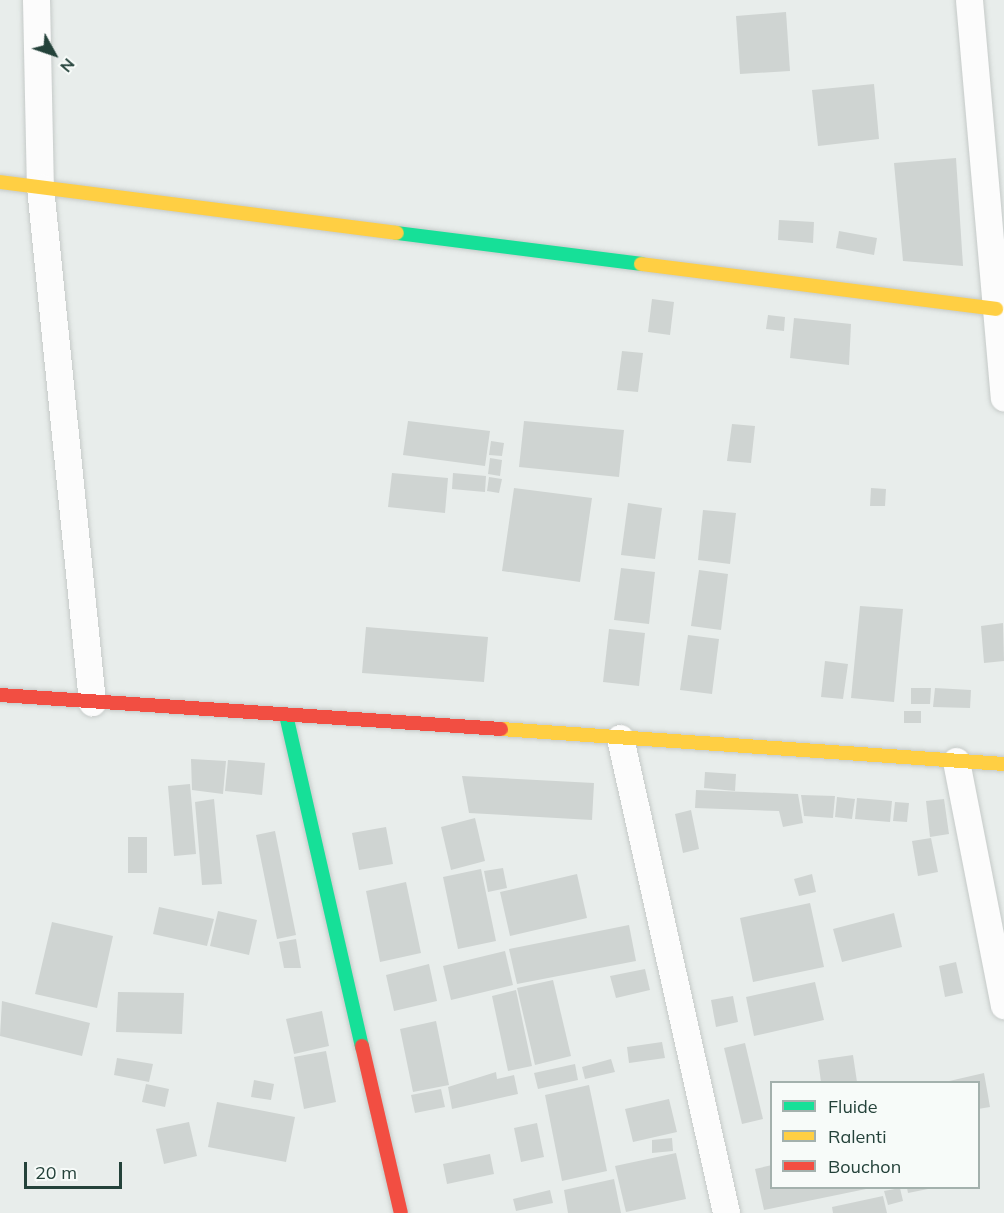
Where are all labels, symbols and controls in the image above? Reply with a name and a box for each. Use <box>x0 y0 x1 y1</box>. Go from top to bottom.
north arrow <box>24 24 84 84</box>
text: N <box>56 55 79 77</box>
legend <box>770 1081 980 1189</box>
text: Fluide <box>828 1095 878 1118</box>
text: Ralenti <box>828 1125 886 1148</box>
scale bar <box>27 1150 124 1188</box>
text: Bouchon <box>828 1155 901 1178</box>
text: 20 m <box>35 1161 77 1184</box>

